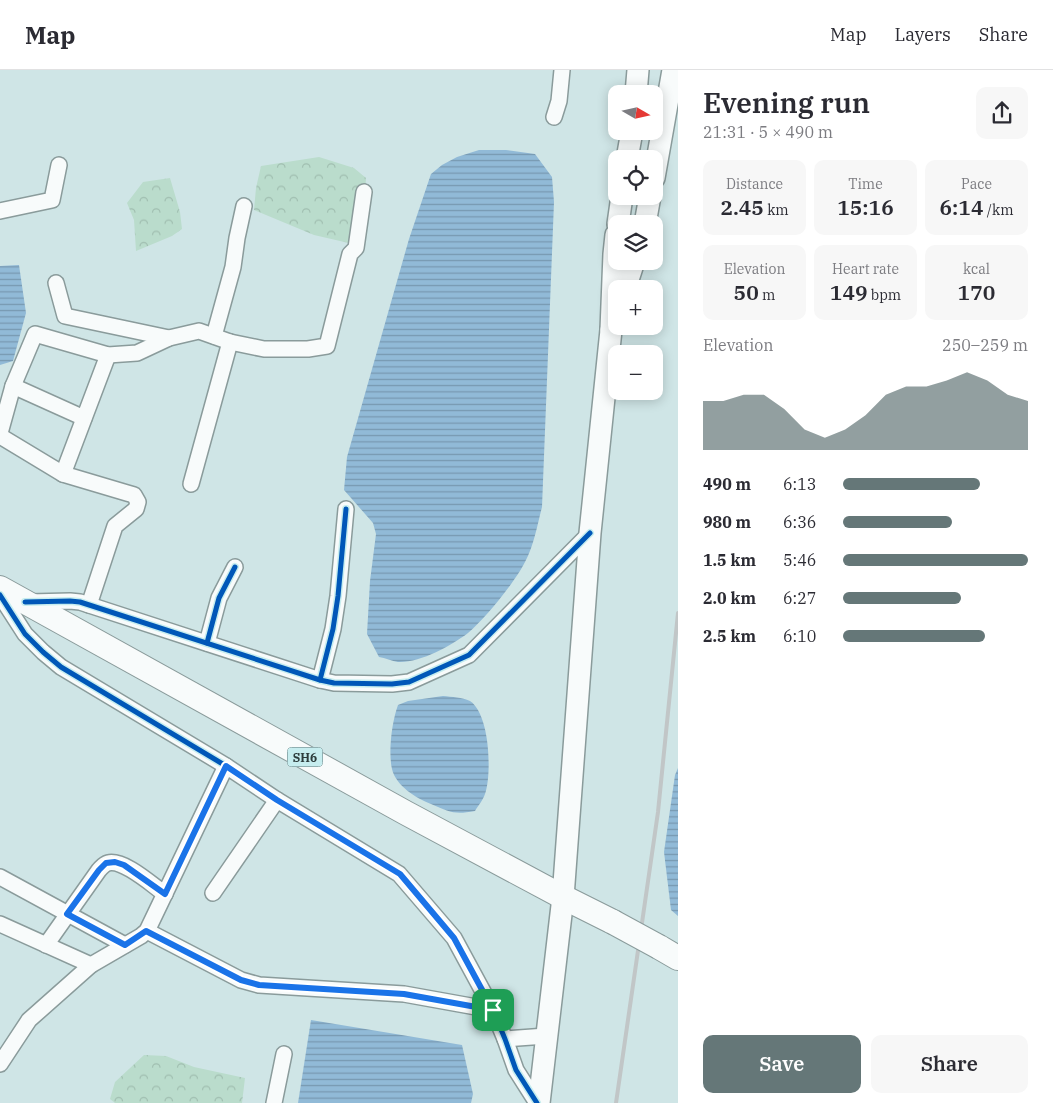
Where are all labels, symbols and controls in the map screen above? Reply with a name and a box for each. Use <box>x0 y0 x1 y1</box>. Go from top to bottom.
text: Map <box>25 19 75 51</box>
text: Map <box>830 23 867 46</box>
text: Layers <box>895 23 951 46</box>
text: Share <box>979 23 1028 46</box>
text: Evening run <box>703 84 870 121</box>
north arrow <box>608 85 662 140</box>
map controls <box>608 85 663 400</box>
button: share <box>976 87 1028 139</box>
text: 21:31 · 5 × 490 m <box>703 122 833 142</box>
button: locate <box>608 150 663 205</box>
text: Distance <box>726 175 783 193</box>
text: Time <box>848 175 883 193</box>
text: Pace <box>961 175 992 193</box>
text: 2.45 <box>720 193 764 221</box>
text: 15:16 <box>837 193 894 221</box>
text: 6:14 <box>940 193 984 221</box>
text: km <box>764 201 789 219</box>
text: /km <box>984 201 1013 219</box>
button: layers <box>608 215 663 270</box>
text: Elevation <box>724 260 785 278</box>
text: Heart rate <box>832 260 899 278</box>
text: kcal <box>963 260 990 278</box>
text: 50 <box>734 278 759 306</box>
text: 149 <box>830 278 868 306</box>
text: 170 <box>958 278 995 306</box>
button: + <box>608 280 663 335</box>
text: m <box>759 286 775 304</box>
text: bpm <box>868 286 901 304</box>
text: Elevation <box>703 335 773 355</box>
text: 250–259 m <box>942 335 1028 355</box>
button: − <box>608 345 663 400</box>
text: 490 m <box>703 474 751 494</box>
text: 6:13 <box>783 474 816 494</box>
text: 980 m <box>703 512 751 532</box>
text: 6:36 <box>783 512 816 532</box>
text: 1.5 km <box>703 550 756 570</box>
text: 5:46 <box>783 550 816 570</box>
text: 2.0 km <box>703 588 756 608</box>
text: 6:27 <box>783 588 816 608</box>
text: 2.5 km <box>703 626 756 646</box>
text: 6:10 <box>783 626 816 646</box>
road number: SH6 <box>288 748 322 766</box>
pin <box>472 989 514 1031</box>
icon: arrive <box>479 996 507 1024</box>
button: Save <box>703 1035 861 1093</box>
button: Share <box>871 1035 1028 1093</box>

